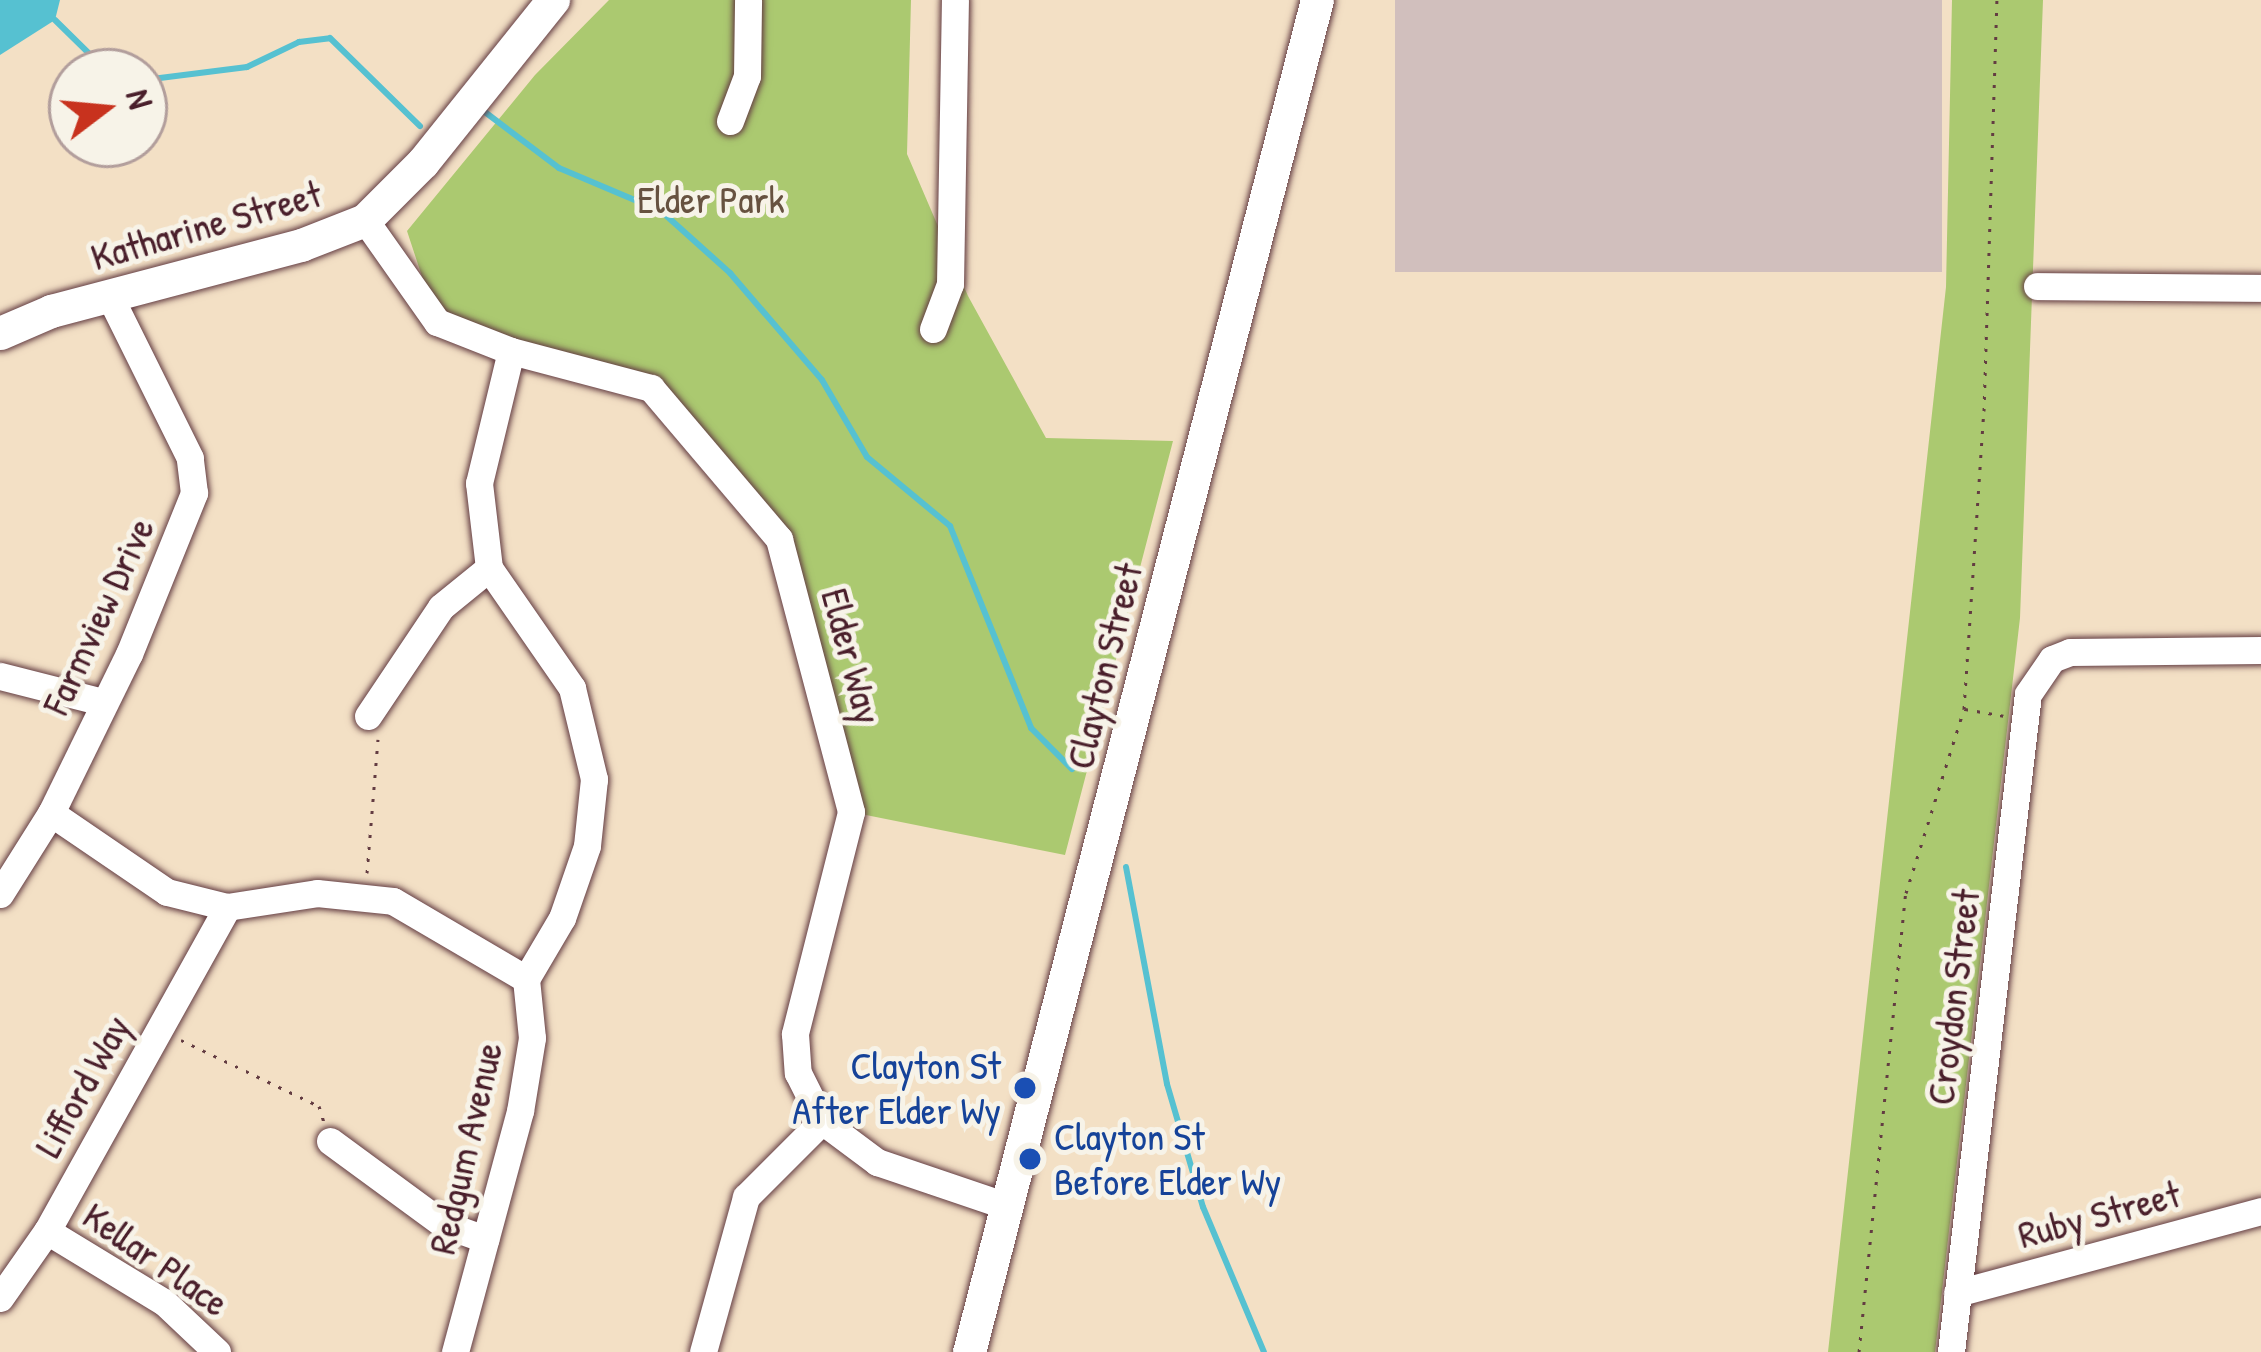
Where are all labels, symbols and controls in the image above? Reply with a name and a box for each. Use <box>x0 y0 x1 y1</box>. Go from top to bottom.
north arrow <box>48 48 168 168</box>
text: N <box>116 84 163 113</box>
street label: Katharine Street <box>85 170 327 280</box>
park label: Elder Park <box>637 176 785 222</box>
street label: Farmview Drive <box>32 510 164 722</box>
street label: Clayton Street <box>1056 558 1152 774</box>
street label: Elder Way <box>812 583 892 729</box>
street label: Croydon Street <box>1917 886 1989 1108</box>
street label: Lifford Way <box>24 1007 140 1165</box>
street label: Redgum Avenue <box>418 1038 512 1258</box>
place label: Clayton St After Elder Wy <box>792 1043 1001 1134</box>
marker: Clayton St After Elder Wy <box>1012 1075 1038 1101</box>
place label: Clayton St Before Elder Wy <box>1054 1114 1281 1205</box>
marker: Clayton St Before Elder Wy <box>1017 1146 1043 1172</box>
street label: Ruby Street <box>2013 1170 2185 1258</box>
street label: Kellar Place <box>74 1192 238 1326</box>

